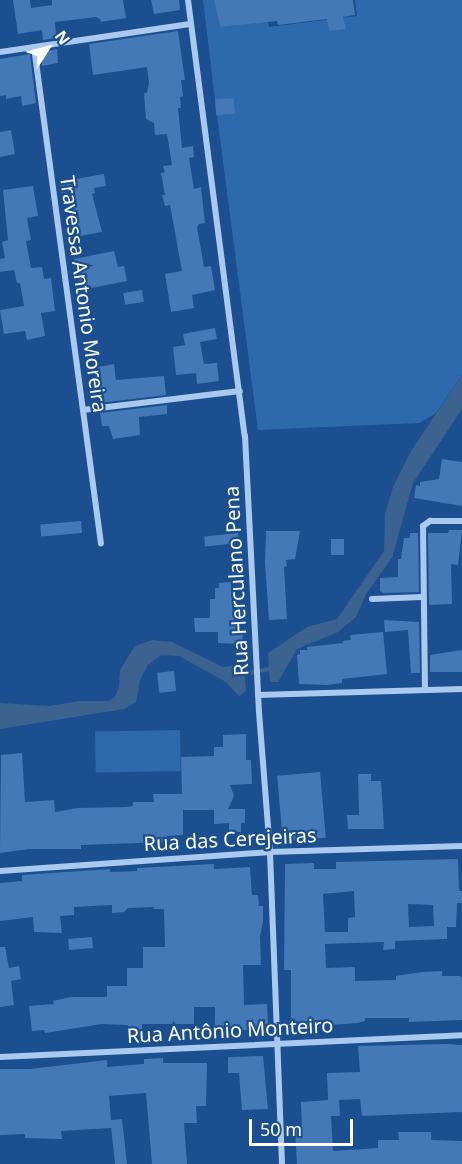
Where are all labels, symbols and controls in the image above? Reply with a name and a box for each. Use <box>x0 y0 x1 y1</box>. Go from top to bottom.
north arrow <box>18 18 78 78</box>
text: N <box>50 26 75 49</box>
street label: Travessa Antonio Moreira <box>55 174 113 414</box>
street label: Rua Herculano Pena <box>219 485 253 677</box>
street label: Rua das Cerejeiras <box>143 822 317 856</box>
street label: Rua Antônio Monteiro <box>126 1013 334 1047</box>
scale bar <box>252 1107 356 1145</box>
text: 50 m <box>260 1117 302 1141</box>

